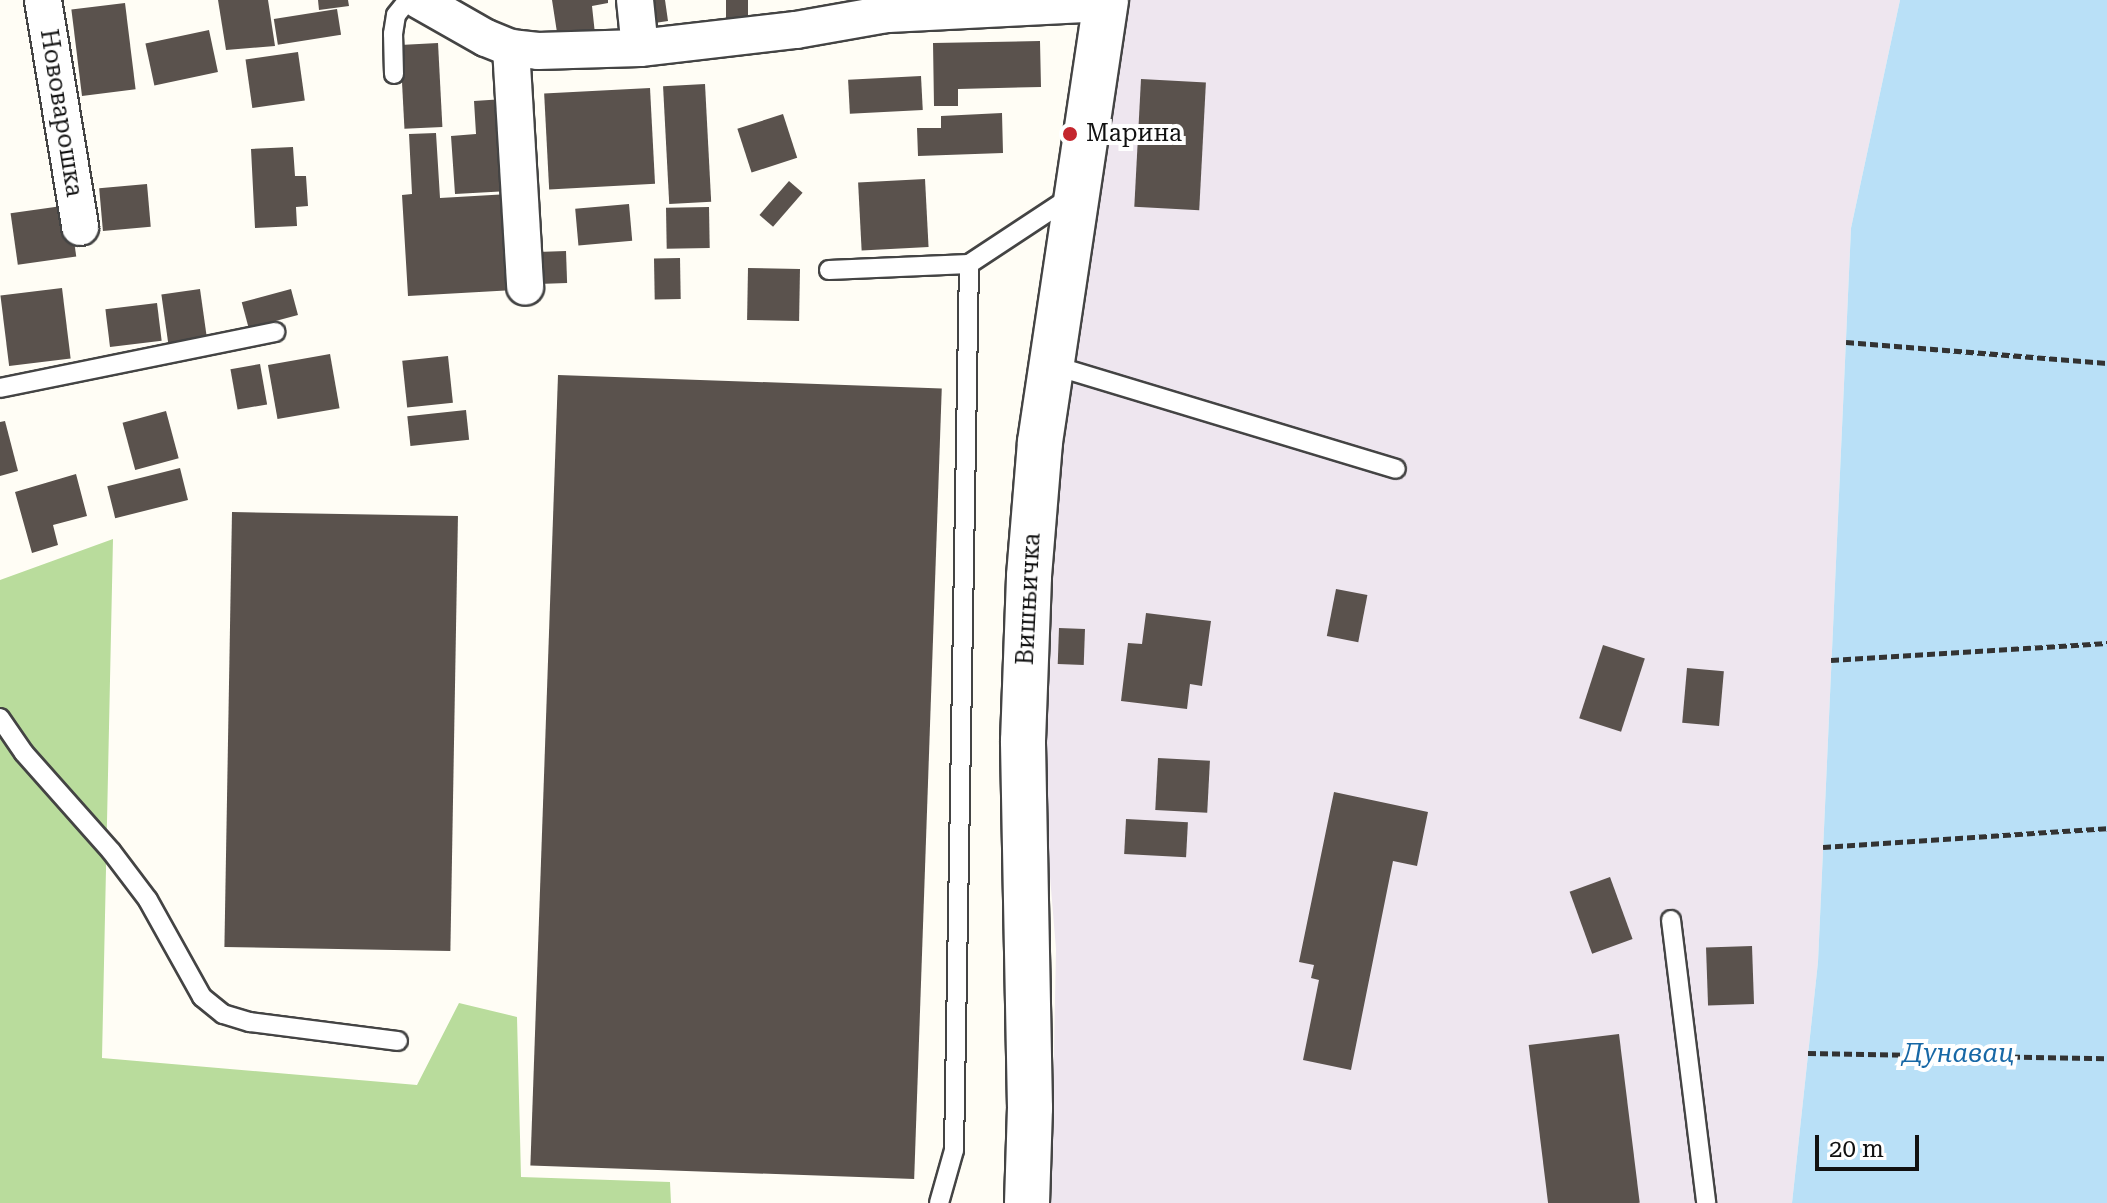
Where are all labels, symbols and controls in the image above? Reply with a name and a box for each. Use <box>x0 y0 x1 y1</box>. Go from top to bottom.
street label: Нововарошка <box>34 27 88 199</box>
place label: Марина <box>1086 120 1182 148</box>
marker: Марина <box>1061 125 1079 143</box>
street label: Вишњичка <box>1011 532 1047 666</box>
water label: Дунавац <box>1902 1038 2014 1070</box>
scale bar <box>1819 1119 1923 1169</box>
text: 20 m <box>1829 1135 1884 1163</box>

